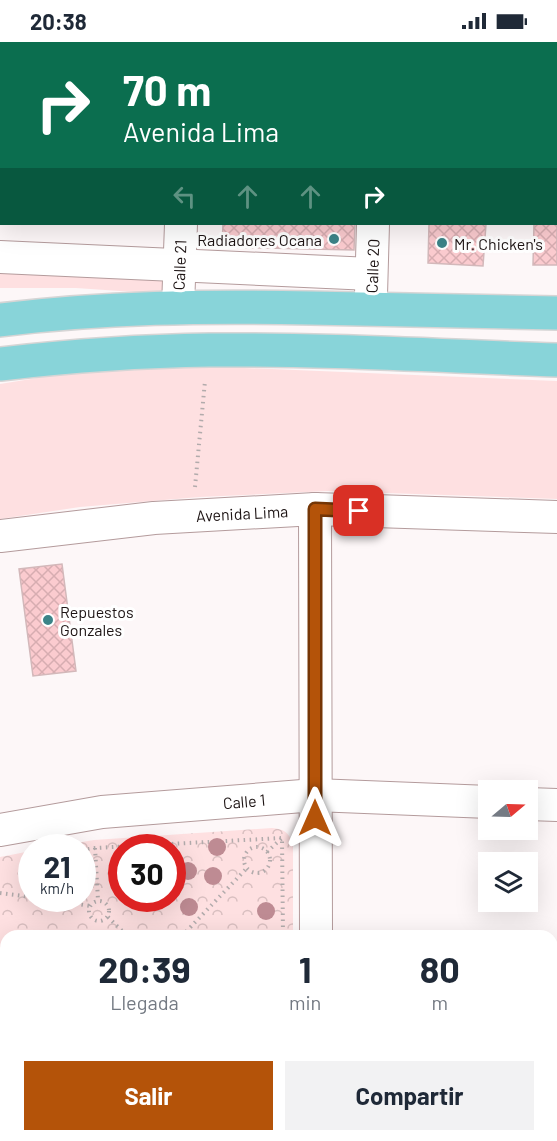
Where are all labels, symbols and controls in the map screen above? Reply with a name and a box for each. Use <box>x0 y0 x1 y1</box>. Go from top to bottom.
text: 20:38 <box>30 8 87 34</box>
text: 70 m <box>123 64 211 114</box>
icon: right <box>24 66 102 144</box>
text: Avenida Lima <box>123 115 279 147</box>
icon: left <box>168 180 201 213</box>
icon: ahead <box>231 180 264 213</box>
icon: ahead <box>294 180 327 213</box>
icon: right <box>357 180 390 213</box>
place label: Radiadores Ocana <box>197 230 322 249</box>
marker: Radiadores Ocana <box>327 232 341 246</box>
place label: Mr. Chicken's <box>454 234 543 253</box>
marker: Mr. Chicken's <box>435 236 449 250</box>
street label: Calle 20 <box>362 238 382 294</box>
street label: Calle 21 <box>169 239 189 291</box>
pin <box>333 485 384 536</box>
icon: arrive <box>342 494 375 527</box>
street label: Avenida Lima <box>195 501 289 525</box>
place label: Repuestos Gonzales <box>60 602 134 639</box>
marker: Repuestos Gonzales <box>41 613 55 627</box>
north arrow <box>478 780 538 840</box>
map controls <box>478 780 538 912</box>
position arrow <box>283 786 347 850</box>
street label: Calle 1 <box>222 790 266 812</box>
speed limit sign: 30 <box>108 834 186 912</box>
text: 21 <box>43 848 71 884</box>
button: layers <box>478 852 538 912</box>
text: km/h <box>40 879 74 897</box>
text: 20:39 <box>98 947 191 990</box>
text: 1 <box>299 947 312 990</box>
text: 80 <box>420 947 460 990</box>
text: Llegada <box>110 990 179 1014</box>
text: min <box>289 990 321 1014</box>
text: m <box>431 990 448 1014</box>
button: Salir <box>24 1061 273 1130</box>
button: Compartir <box>285 1061 534 1130</box>

